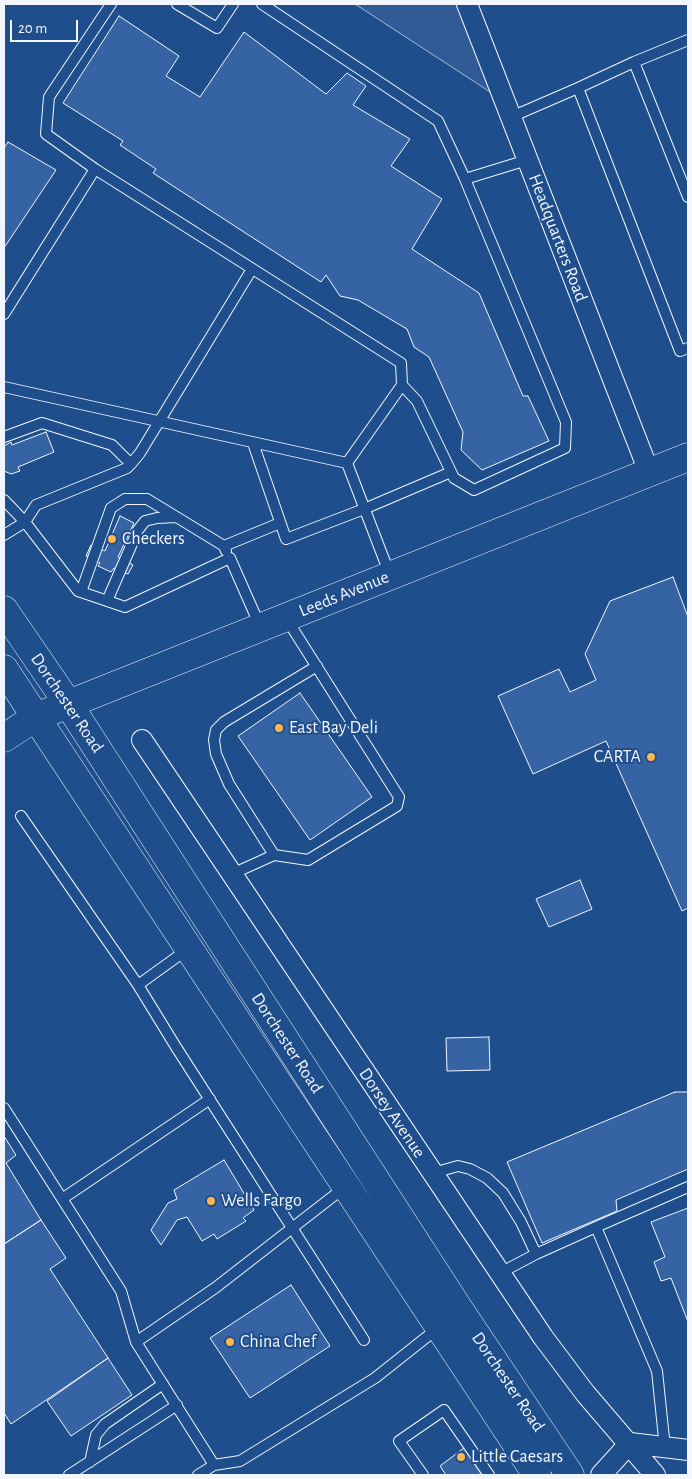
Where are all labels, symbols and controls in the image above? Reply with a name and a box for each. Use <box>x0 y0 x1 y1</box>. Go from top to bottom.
scale bar <box>12 10 80 42</box>
text: 20 m <box>18 21 47 36</box>
street label: Headquarters Road <box>524 171 592 305</box>
place label: Checkers <box>122 528 185 550</box>
marker: Checkers <box>106 533 118 545</box>
street label: Leeds Avenue <box>296 566 392 622</box>
street label: Dorchester Road <box>26 649 108 757</box>
place label: East Bay Deli <box>289 717 378 739</box>
marker: East Bay Deli <box>273 722 285 734</box>
place label: CARTA <box>594 746 641 768</box>
marker: CARTA <box>645 751 657 763</box>
street label: Dorchester Road <box>246 989 328 1097</box>
street label: Dorsey Avenue <box>354 1064 430 1162</box>
place label: Wells Fargo <box>221 1190 302 1212</box>
marker: Wells Fargo <box>205 1195 217 1207</box>
street label: Dorchester Road <box>467 1328 549 1436</box>
place label: China Chef <box>240 1331 316 1353</box>
marker: China Chef <box>224 1336 236 1348</box>
place label: Little Caesars <box>471 1446 563 1468</box>
marker: Little Caesars <box>455 1451 467 1463</box>

